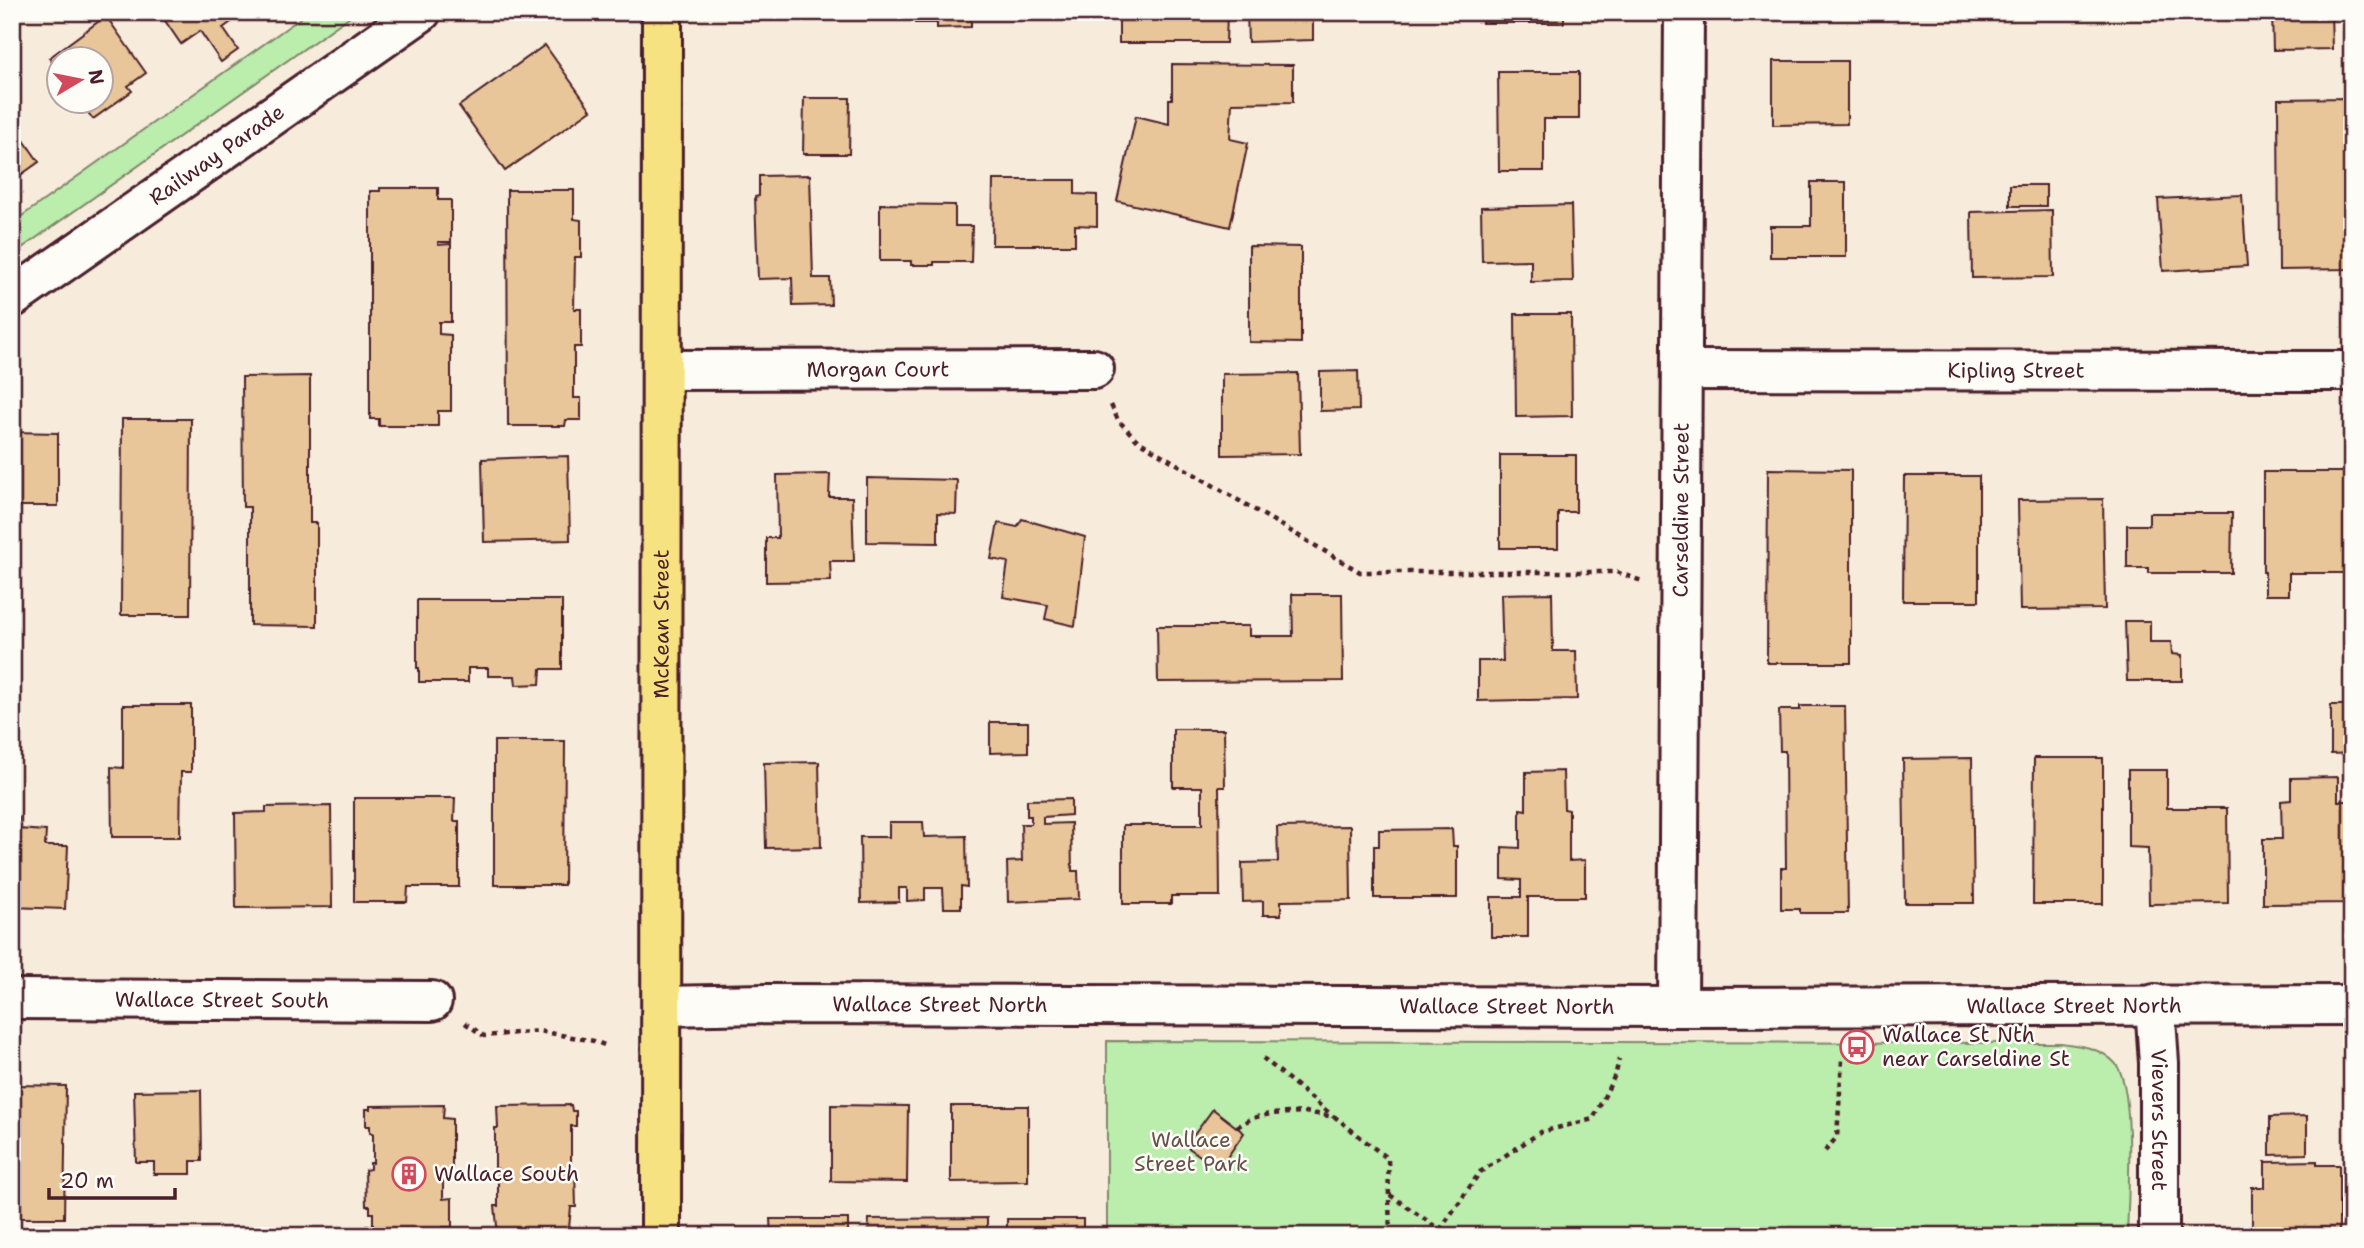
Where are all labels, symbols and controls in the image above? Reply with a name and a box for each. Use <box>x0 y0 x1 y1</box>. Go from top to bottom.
north arrow <box>46 46 116 116</box>
text: N <box>83 68 110 87</box>
street label: Railway Parade <box>144 98 290 212</box>
street label: Morgan Court <box>806 355 950 384</box>
street label: Kipling Street <box>1947 356 2085 385</box>
street label: Carseldine Street <box>1666 423 1696 597</box>
street label: McKean Street <box>647 549 676 699</box>
street label: Wallace Street South <box>115 985 329 1015</box>
street label: Wallace Street North <box>832 990 1048 1019</box>
street label: Wallace Street North <box>1399 992 1615 1021</box>
street label: Wallace Street North <box>1966 992 2182 1020</box>
place label: Wallace St Nth near Carseldine St <box>1882 1021 2070 1073</box>
bus stop icon: Wallace St Nth near Carseldine St <box>1838 1028 1876 1066</box>
street label: Vievers Street <box>2144 1048 2173 1191</box>
park label: Wallace Street Park <box>1134 1126 1248 1178</box>
building icon: Wallace South <box>390 1155 428 1193</box>
scale bar <box>49 1157 175 1201</box>
place label: Wallace South <box>434 1160 579 1188</box>
text: 20 m <box>60 1167 114 1195</box>

